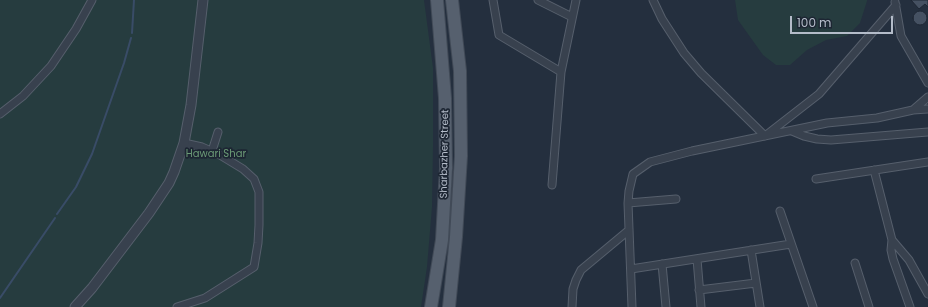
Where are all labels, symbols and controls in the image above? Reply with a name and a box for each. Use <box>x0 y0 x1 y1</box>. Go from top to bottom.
scale bar <box>792 8 895 34</box>
text: 100 m <box>797 14 831 31</box>
street label: Sharbazher Street <box>438 109 452 199</box>
park label: Hawari Shar <box>186 148 246 160</box>

